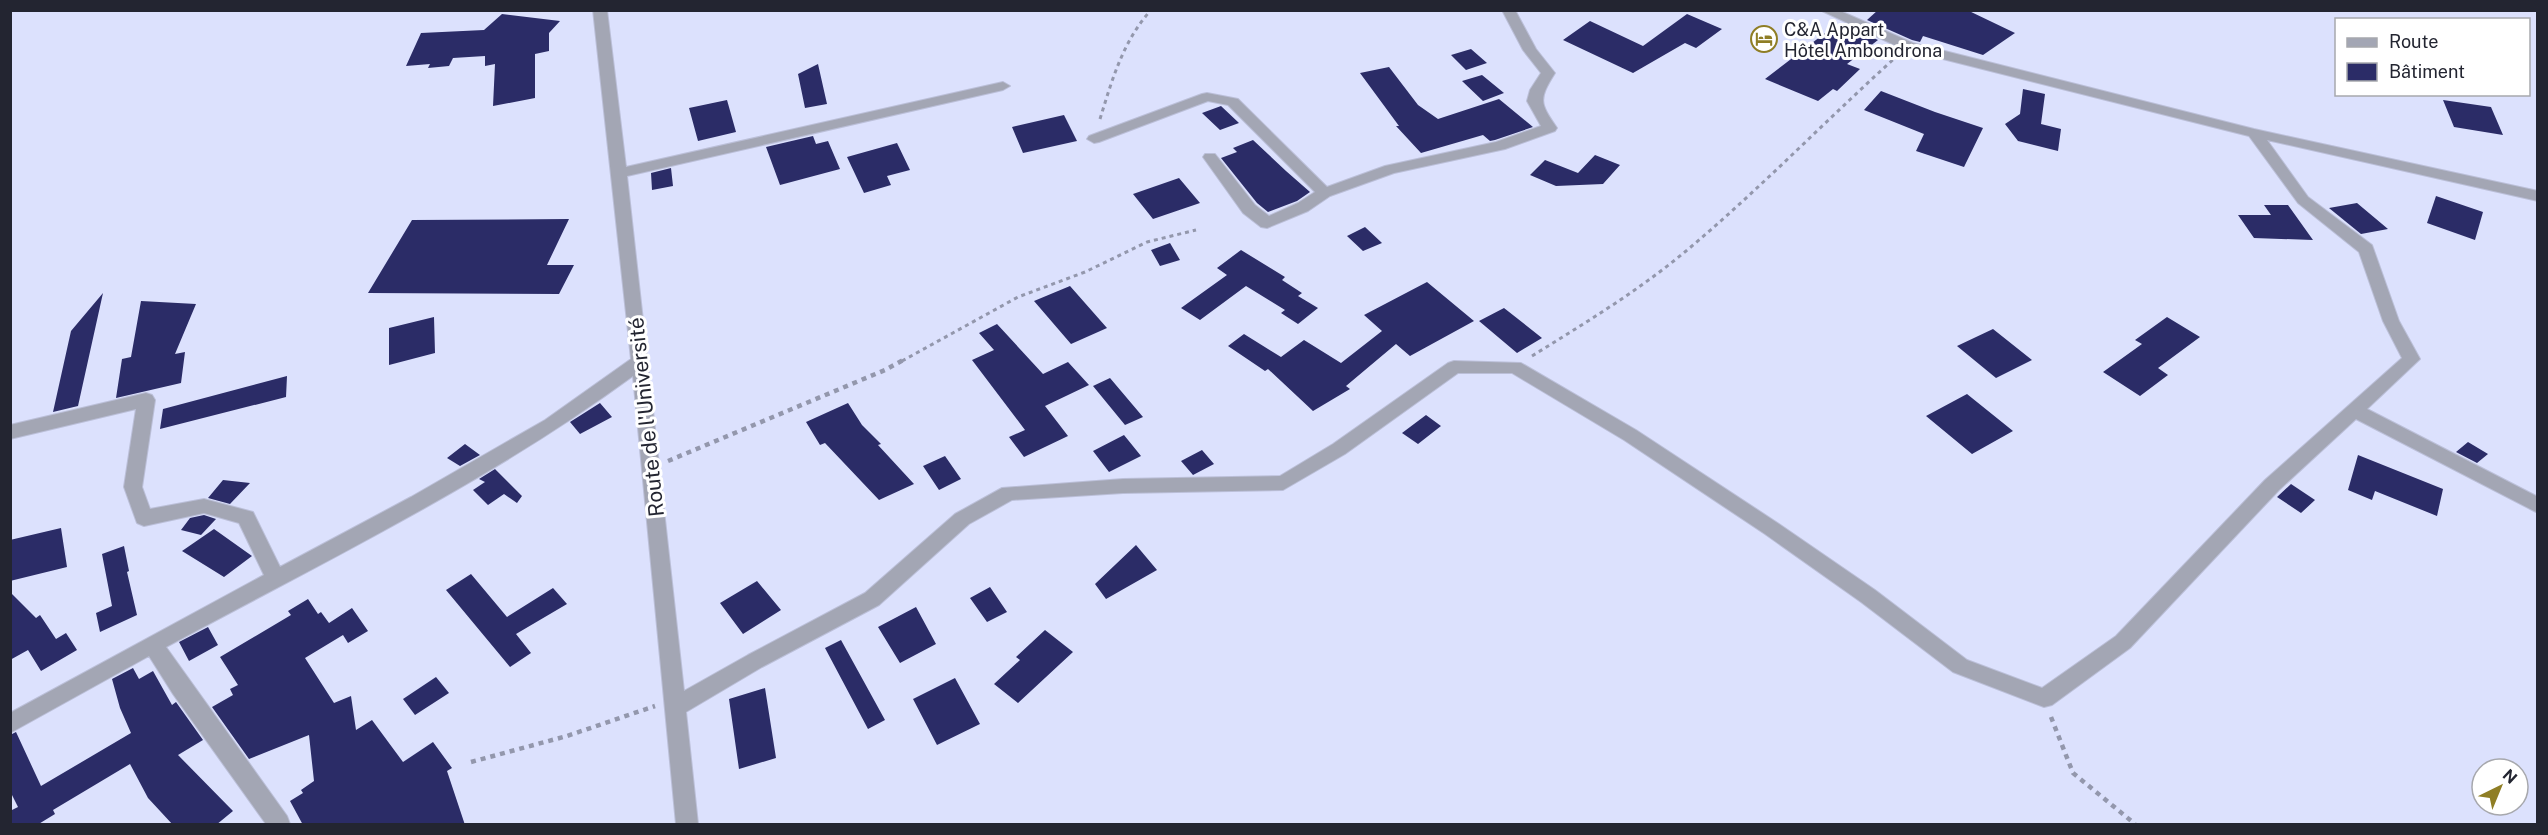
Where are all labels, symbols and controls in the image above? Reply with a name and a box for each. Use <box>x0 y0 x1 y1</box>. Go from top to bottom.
legend <box>2335 18 2530 96</box>
place label: C&A Appart Hôtel Ambondrona <box>1784 19 1942 61</box>
hotel icon: C&A Appart Hôtel Ambondrona <box>1749 24 1779 54</box>
text: Route <box>2389 31 2438 52</box>
text: Bâtiment <box>2389 61 2465 82</box>
street label: Route de l'Université <box>623 316 669 518</box>
north arrow <box>2470 757 2530 817</box>
text: N <box>2499 765 2521 788</box>

